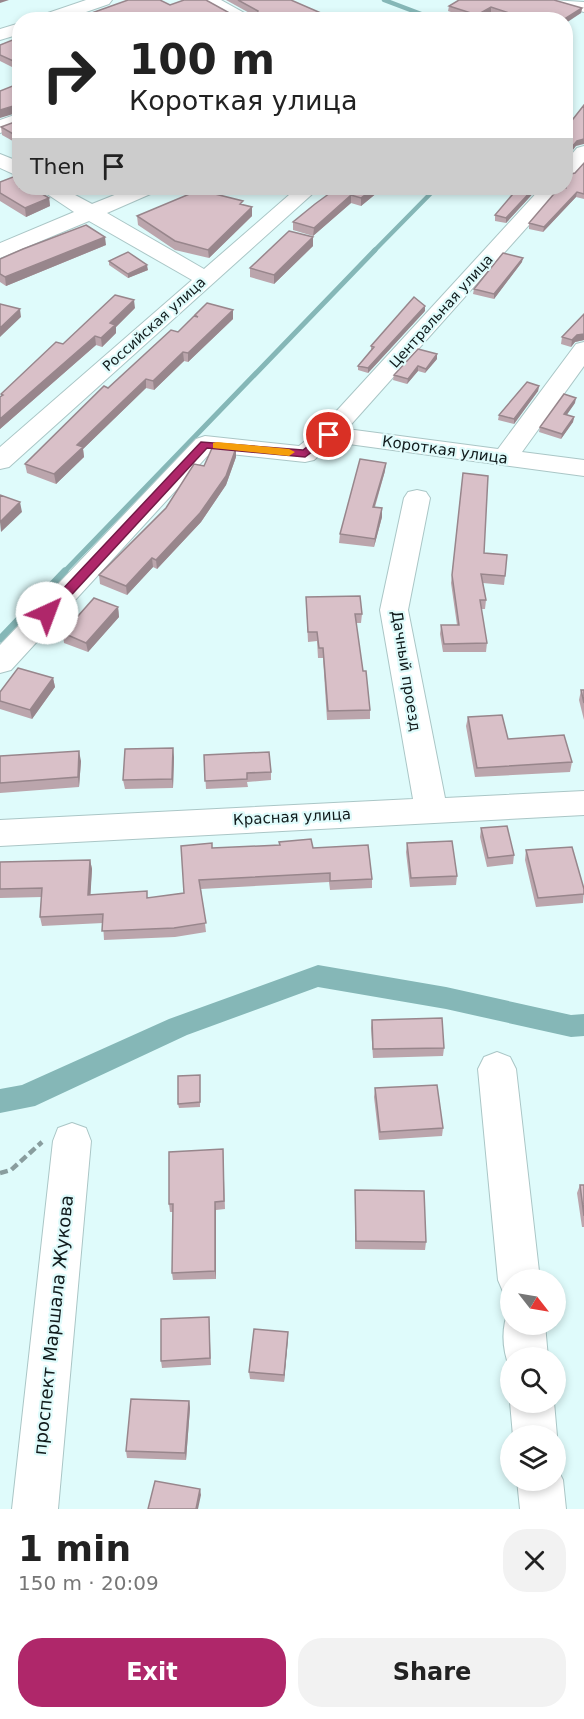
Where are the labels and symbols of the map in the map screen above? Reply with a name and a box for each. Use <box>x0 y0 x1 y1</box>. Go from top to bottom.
street label: Центральная улица <box>386 251 496 371</box>
street label: Российская улица <box>99 274 209 374</box>
pin <box>303 409 354 460</box>
street label: Короткая улица <box>381 432 509 468</box>
position arrow <box>15 581 79 645</box>
street label: Дачный проезд <box>388 609 424 733</box>
street label: Красная улица <box>233 805 351 829</box>
street label: проспект Маршала Жукова <box>29 1194 77 1456</box>
north arrow <box>500 1269 566 1335</box>

